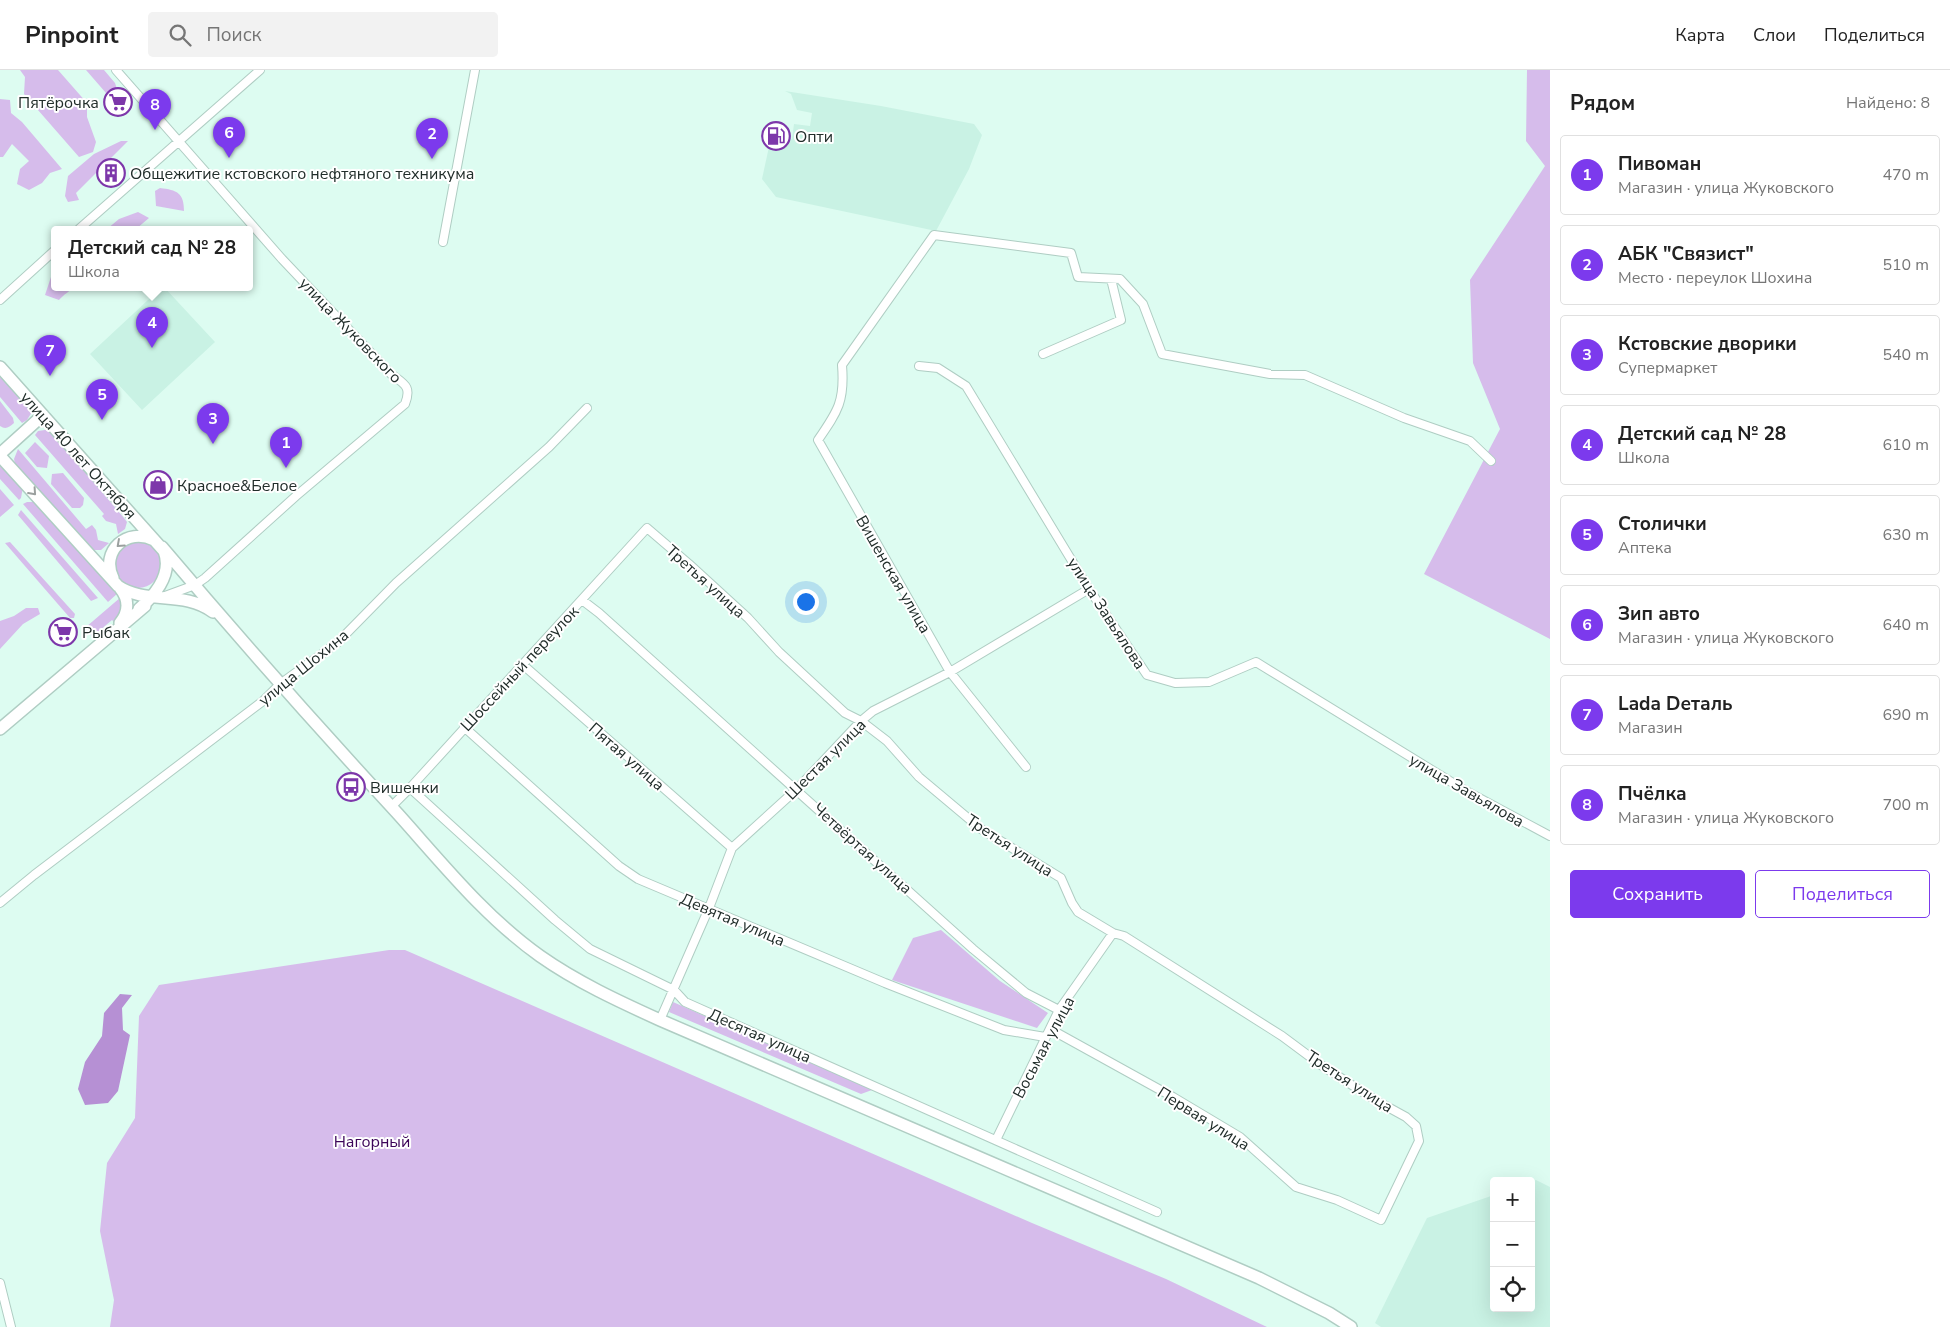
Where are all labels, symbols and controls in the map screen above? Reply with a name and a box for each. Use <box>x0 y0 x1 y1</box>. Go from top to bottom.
search box <box>148 12 498 57</box>
text: Pinpoint <box>25 19 118 51</box>
icon: search <box>166 21 194 49</box>
text: Поиск <box>206 22 262 48</box>
text: Карта <box>1675 23 1725 47</box>
text: Слои <box>1753 23 1796 47</box>
text: Поделиться <box>1824 23 1925 47</box>
supermarket icon: Пятёрочка <box>103 87 133 117</box>
pin: 8 <box>139 89 171 130</box>
text: Рядом <box>1570 89 1635 117</box>
place label: Пятёрочка <box>18 92 99 114</box>
text: Найдено: 8 <box>1846 92 1930 114</box>
pin: 6 <box>213 117 245 158</box>
pin: 2 <box>416 118 448 159</box>
fuel station icon: Опти <box>761 121 791 151</box>
place label: Опти <box>795 126 833 148</box>
text: Пивоман <box>1618 151 1701 177</box>
building icon: Общежитие кстовского нефтяного техникума <box>96 158 126 188</box>
place label: Общежитие кстовского нефтяного техникума <box>130 163 474 185</box>
text: 1 <box>1582 164 1592 186</box>
text: 470 m <box>1882 164 1929 186</box>
text: Магазин · улица Жуковского <box>1618 177 1834 199</box>
popup <box>51 226 253 291</box>
text: Детский сад № 28 <box>68 235 236 261</box>
text: АБК "Связист" <box>1618 241 1754 267</box>
text: 2 <box>1582 254 1592 276</box>
text: 510 m <box>1882 254 1929 276</box>
text: Школа <box>68 261 120 283</box>
text: Место · переулок Шохина <box>1618 267 1812 289</box>
street label: улица Жуковского <box>294 273 407 389</box>
pin: 4 <box>136 307 168 348</box>
text: Кстовские дворики <box>1618 331 1797 357</box>
pin: 7 <box>34 335 66 376</box>
text: 3 <box>1582 344 1592 366</box>
text: 540 m <box>1882 344 1929 366</box>
text: Супермаркет <box>1618 357 1717 379</box>
pin: 5 <box>86 379 118 420</box>
street label: улица 40 лет Октября <box>15 387 142 524</box>
pin: 3 <box>197 403 229 444</box>
text: Детский сад № 28 <box>1618 421 1786 447</box>
pin: 1 <box>270 427 302 468</box>
text: 4 <box>1582 434 1592 456</box>
text: 610 m <box>1882 434 1929 456</box>
text: Школа <box>1618 447 1670 469</box>
shop icon: Красное&Белое <box>143 470 173 500</box>
place label: Красное&Белое <box>177 475 297 497</box>
one-way arrow <box>27 487 36 496</box>
street label: Вишенская улица <box>850 511 936 638</box>
text: Столички <box>1618 511 1707 537</box>
text: 5 <box>1582 524 1592 546</box>
text: 630 m <box>1882 524 1929 546</box>
text: Аптека <box>1618 537 1672 559</box>
one-way arrow <box>116 538 125 547</box>
street label: Третья улица <box>661 540 750 623</box>
street label: улица Завьялова <box>1062 553 1151 674</box>
your location <box>793 589 819 615</box>
street label: Шоссейный переулок <box>456 601 584 736</box>
text: Зип авто <box>1618 601 1700 627</box>
text: 6 <box>1582 614 1592 636</box>
text: 640 m <box>1882 614 1929 636</box>
supermarket icon: Рыбак <box>48 617 78 647</box>
place label: Рыбак <box>82 622 130 644</box>
street label: улица Шохина <box>254 624 353 711</box>
text: Магазин · улица Жуковского <box>1618 627 1834 649</box>
text: Lada Dеталь <box>1618 691 1733 717</box>
text: 7 <box>1582 704 1592 726</box>
text: 690 m <box>1882 704 1929 726</box>
street label: Шестая улица <box>780 714 871 805</box>
text: Магазин <box>1618 717 1683 739</box>
street label: Пятая улица <box>584 718 669 796</box>
street label: улица Завьялова <box>1405 749 1528 833</box>
bus stop icon: Вишенки <box>336 772 366 802</box>
place label: Вишенки <box>370 777 439 799</box>
text: Пчёлка <box>1618 781 1687 807</box>
text: 8 <box>1582 794 1592 816</box>
text: 700 m <box>1882 794 1929 816</box>
street label: Четвёртая улица <box>808 798 917 899</box>
text: Магазин · улица Жуковского <box>1618 807 1834 829</box>
street label: Третья улица <box>962 809 1057 882</box>
button: Сохранить <box>1570 870 1745 918</box>
button: Поделиться <box>1755 870 1930 918</box>
street label: Девятая улица <box>677 888 788 952</box>
street label: Восьмая улица <box>1008 993 1080 1102</box>
street label: Десятая улица <box>705 1003 814 1068</box>
street label: Третья улица <box>1302 1045 1397 1118</box>
street label: Первая улица <box>1153 1082 1254 1156</box>
park label: Нагорный <box>334 1131 410 1153</box>
map controls <box>1490 1177 1535 1312</box>
button: + <box>1490 1177 1535 1222</box>
button: − <box>1490 1222 1535 1267</box>
button: locate <box>1490 1267 1535 1312</box>

